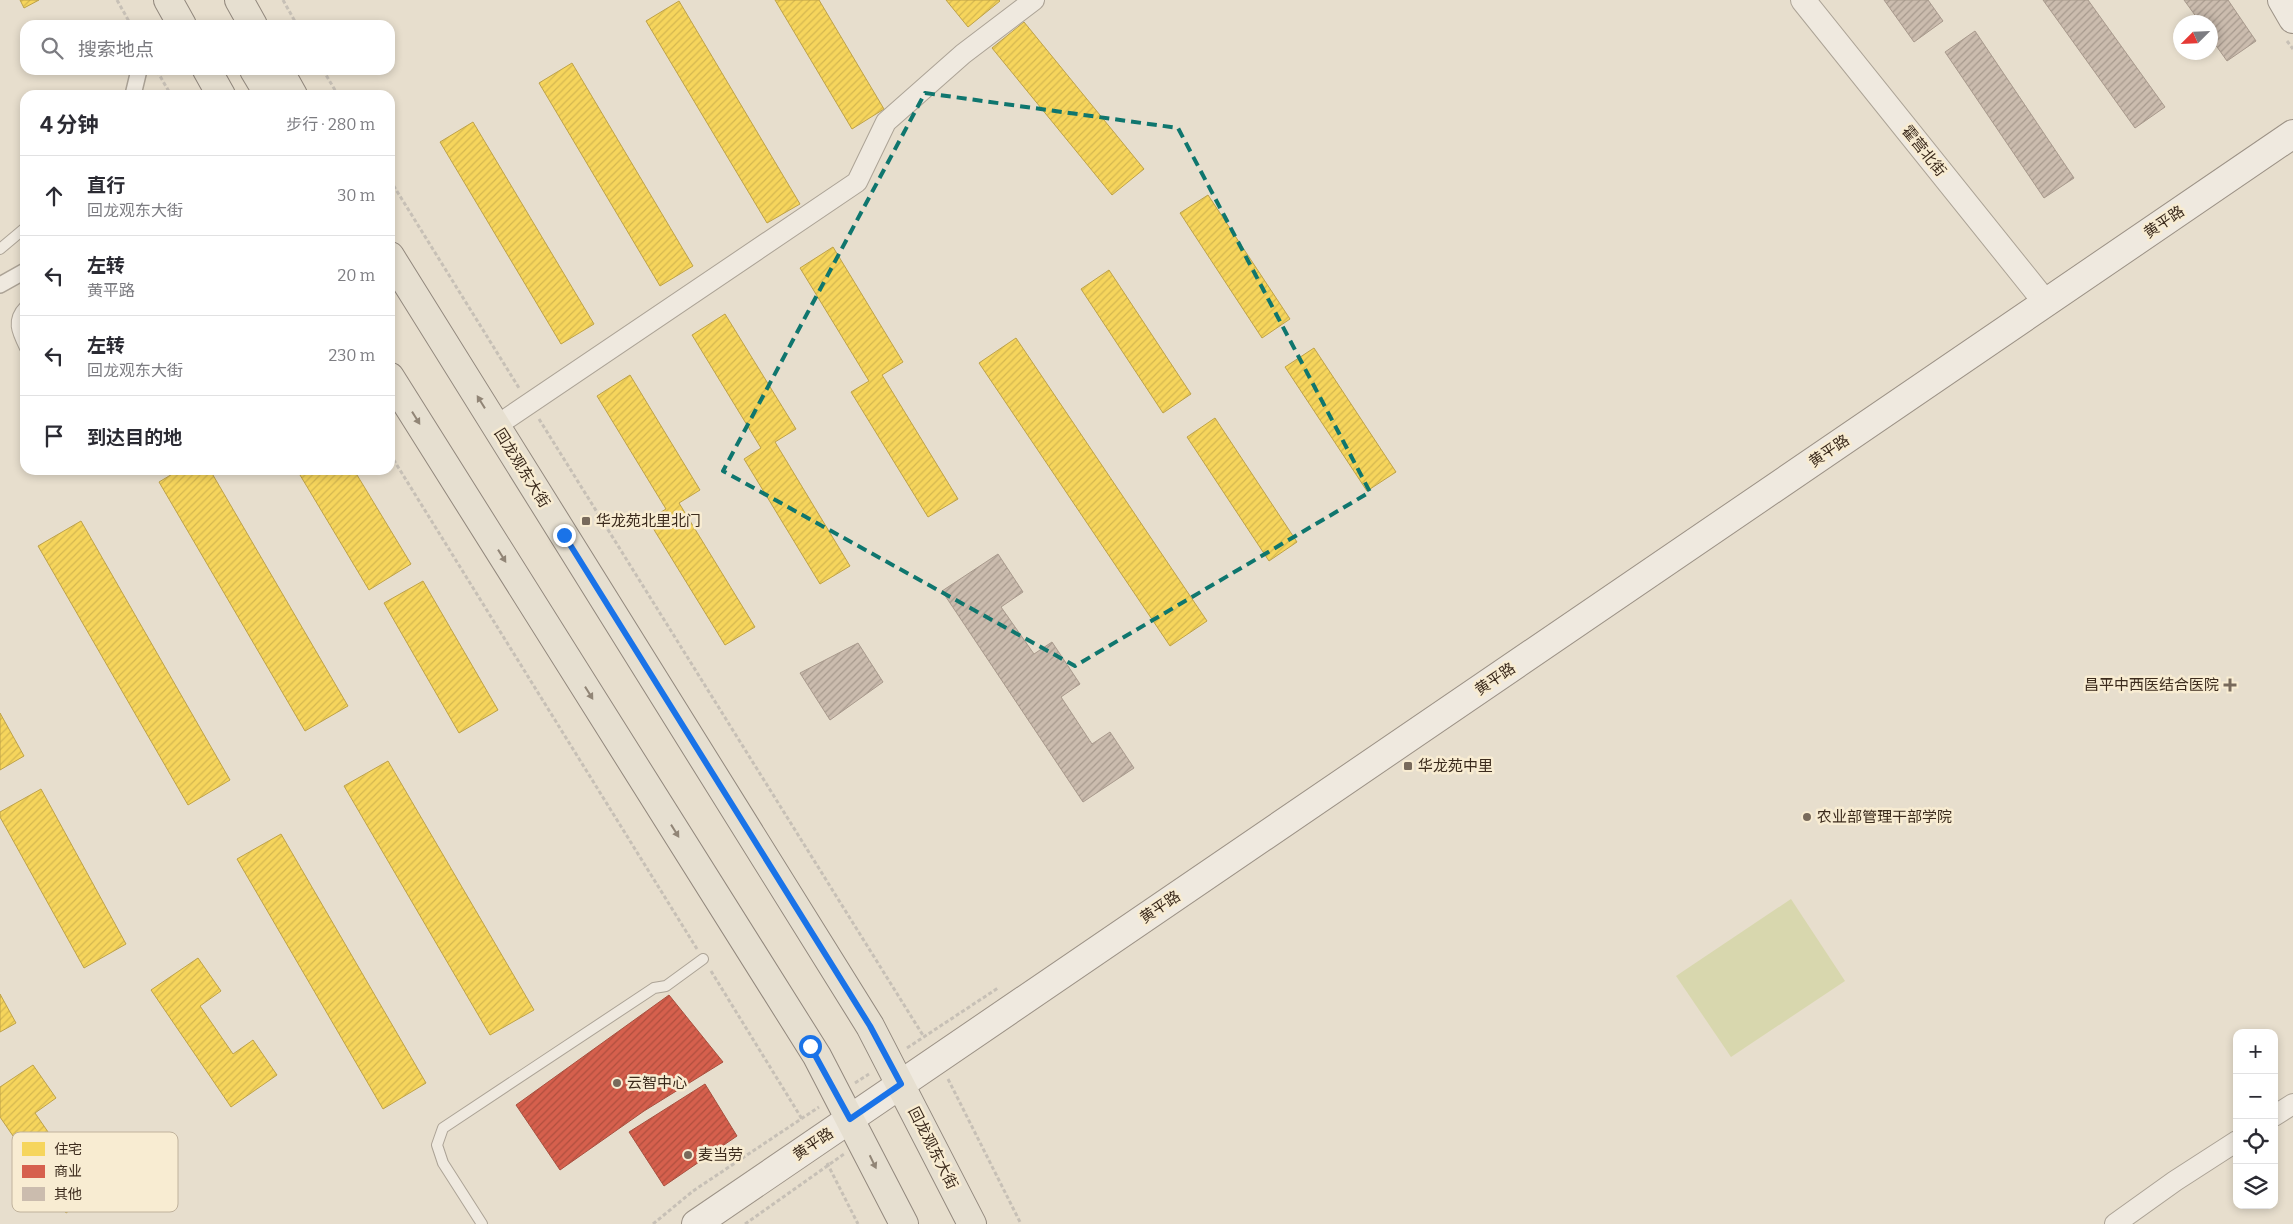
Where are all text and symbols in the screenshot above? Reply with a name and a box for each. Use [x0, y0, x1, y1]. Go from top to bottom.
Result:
north arrow [2173, 15, 2218, 60]
search box [20, 20, 395, 75]
icon: search [38, 34, 66, 62]
text: 搜索地点 [78, 38, 154, 61]
text: 4 分钟 [40, 112, 99, 138]
text: 步行 · 280 m [286, 115, 375, 134]
street label: 霍营北街 [1898, 122, 1950, 180]
text: 直行 [87, 174, 125, 197]
icon: ahead [40, 182, 68, 210]
text: 30 m [337, 186, 375, 205]
text: 回龙观东大街 [87, 201, 183, 220]
street label: 黄平路 [2140, 202, 2188, 242]
text: 左转 [87, 254, 125, 277]
icon: left [40, 262, 68, 290]
text: 20 m [338, 266, 375, 285]
text: 黄平路 [87, 281, 135, 300]
text: 左转 [87, 334, 125, 357]
icon: left [40, 342, 68, 370]
text: 230 m [328, 346, 375, 365]
text: 回龙观东大街 [87, 361, 183, 380]
one-way arrow [476, 395, 486, 409]
one-way arrow [411, 411, 421, 425]
icon: arrive [40, 422, 68, 450]
street label: 回龙观东大街 [491, 425, 553, 511]
text: 到达目的地 [87, 426, 182, 449]
street label: 黄平路 [1805, 431, 1853, 471]
place label: 华龙苑北里北门 [596, 512, 701, 530]
marker: 华龙苑北里北门 [580, 515, 592, 527]
route end [553, 524, 576, 547]
one-way arrow [498, 549, 507, 562]
street label: 黄平路 [1471, 659, 1519, 699]
place label: 昌平中西医结合医院 [2084, 676, 2219, 694]
marker: 昌平中西医结合医院 [2223, 678, 2237, 692]
one-way arrow [584, 687, 593, 700]
place label: 华龙苑中里 [1418, 757, 1493, 775]
marker: 华龙苑中里 [1402, 760, 1414, 772]
place label: 农业部管理干部学院 [1817, 808, 1952, 826]
marker: 农业部管理干部学院 [1801, 811, 1813, 823]
one-way arrow [671, 824, 680, 837]
street label: 黄平路 [1136, 887, 1184, 927]
map controls [2233, 1029, 2278, 1209]
button: + [2233, 1029, 2278, 1074]
route start [799, 1035, 822, 1058]
place label: 云智中心 [627, 1074, 687, 1092]
button: − [2233, 1074, 2278, 1119]
marker: 云智中心 [611, 1077, 623, 1089]
street label: 回龙观东大街 [905, 1104, 961, 1192]
button: locate [2233, 1119, 2278, 1164]
street label: 黄平路 [789, 1124, 837, 1164]
legend [12, 1132, 178, 1212]
text: 住宅 [54, 1141, 82, 1158]
place label: 麦当劳 [698, 1146, 743, 1164]
marker: 麦当劳 [682, 1149, 694, 1161]
one-way arrow [869, 1155, 877, 1169]
text: 商业 [54, 1163, 82, 1180]
button: layers [2233, 1164, 2278, 1209]
text: 其他 [54, 1186, 82, 1203]

